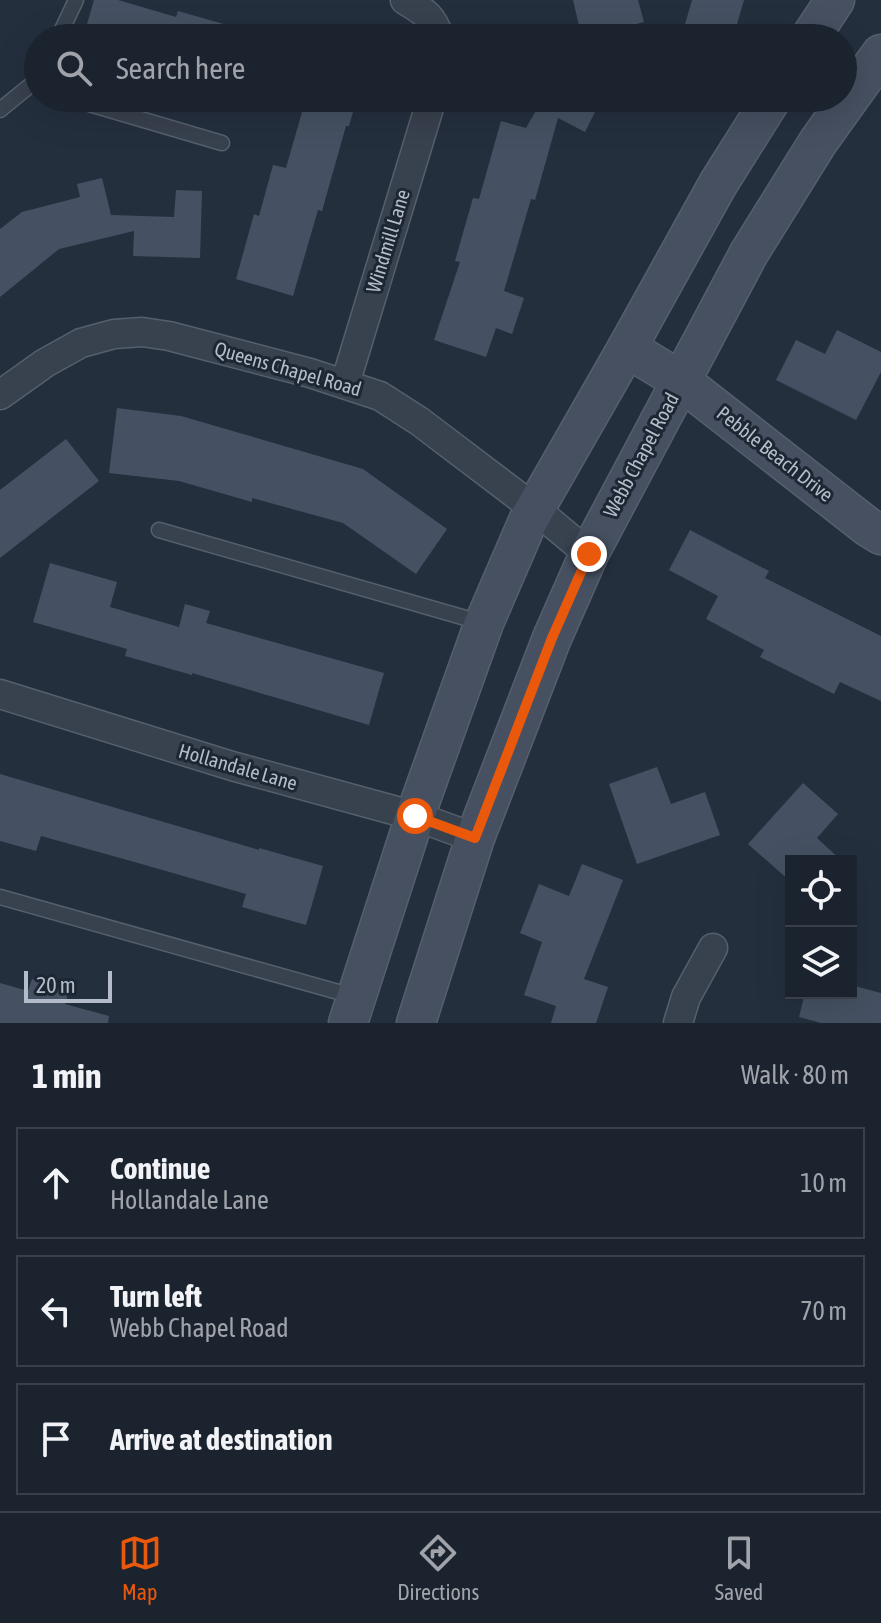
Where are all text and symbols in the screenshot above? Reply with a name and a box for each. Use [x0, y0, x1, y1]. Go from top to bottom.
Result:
search box [24, 24, 857, 112]
icon: search [52, 46, 96, 90]
text: Search here [116, 51, 245, 85]
street label: Windmill Lane [361, 187, 414, 295]
street label: Queens Chapel Road [212, 337, 364, 400]
street label: Webb Chapel Road [598, 389, 683, 521]
street label: Pebble Beach Drive [713, 401, 838, 506]
route end [571, 536, 607, 572]
street label: Hollandale Lane [176, 739, 300, 794]
route start [397, 798, 433, 834]
map controls [785, 855, 857, 999]
button: locate [785, 855, 857, 927]
button: layers [785, 927, 857, 999]
scale bar [24, 967, 112, 1003]
text: 20 m [36, 972, 76, 998]
text: 1 min [32, 1056, 101, 1095]
text: Walk · 80 m [741, 1060, 849, 1090]
text: Continue [110, 1151, 210, 1185]
icon: ahead [34, 1161, 78, 1205]
text: 10 m [800, 1168, 847, 1198]
text: Hollandale Lane [110, 1185, 269, 1215]
text: Turn left [110, 1279, 202, 1313]
icon: left [34, 1289, 78, 1333]
text: 70 m [800, 1296, 847, 1326]
text: Webb Chapel Road [110, 1313, 289, 1343]
icon: arrive [34, 1417, 78, 1461]
text: Arrive at destination [110, 1422, 332, 1456]
tab: Map [118, 1531, 162, 1605]
tab: Directions [397, 1531, 479, 1605]
tab: Saved [715, 1531, 763, 1605]

